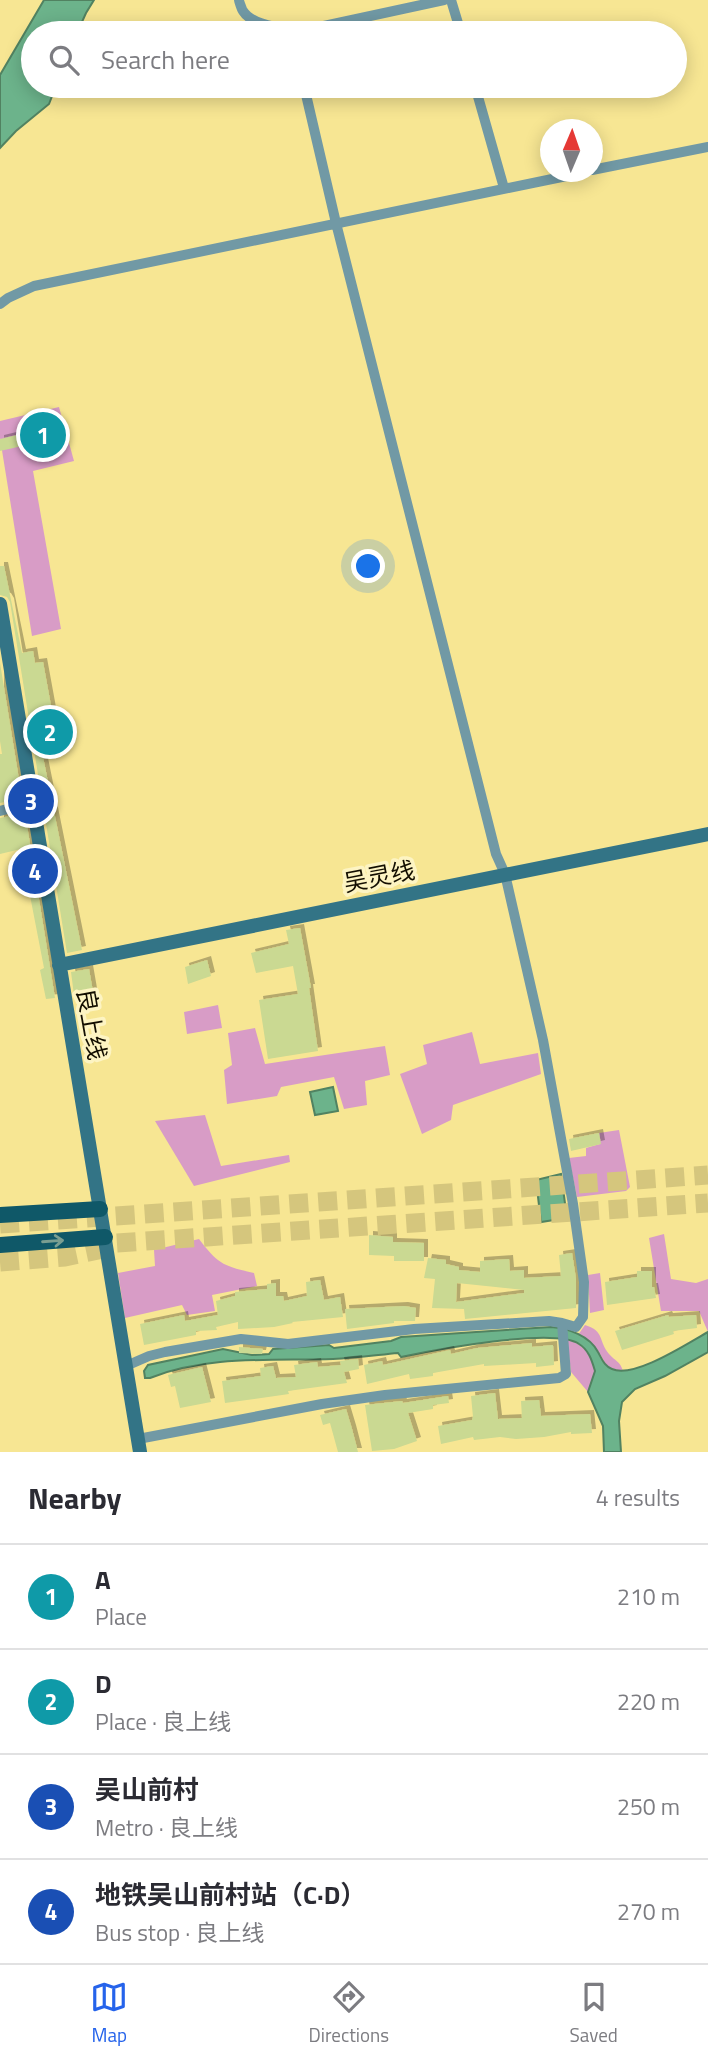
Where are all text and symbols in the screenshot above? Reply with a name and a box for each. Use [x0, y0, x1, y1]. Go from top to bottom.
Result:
search box [21, 21, 687, 98]
text: Search here [101, 40, 230, 79]
icon: search [45, 41, 83, 79]
north arrow [540, 119, 603, 182]
pin: 1 [20, 409, 66, 461]
your location [351, 549, 385, 583]
pin: 2 [27, 706, 73, 758]
pin: 3 [8, 775, 54, 827]
pin: 4 [12, 845, 58, 897]
street label: 吴灵线 [340, 851, 418, 901]
street label: 良上线 [68, 985, 116, 1063]
one-way arrow [41, 1234, 63, 1247]
text: Nearby [28, 1475, 121, 1521]
text: 4 results [596, 1480, 680, 1515]
text: A [95, 1560, 111, 1599]
text: 1 [45, 1579, 57, 1614]
text: 210 m [617, 1579, 680, 1614]
text: Place [95, 1599, 147, 1634]
text: D [95, 1664, 112, 1703]
text: 2 [45, 1684, 57, 1719]
text: 220 m [617, 1684, 680, 1719]
text: Place · 良上线 [95, 1704, 231, 1739]
text: 吴山前村 [95, 1770, 199, 1809]
text: 3 [45, 1789, 57, 1824]
text: 250 m [617, 1789, 680, 1824]
text: Metro · 良上线 [95, 1810, 238, 1845]
text: 地铁吴山前村站（C·D） [95, 1875, 366, 1914]
text: 4 [45, 1894, 57, 1929]
text: 270 m [617, 1894, 680, 1929]
text: Bus stop · 良上线 [95, 1915, 264, 1950]
tab: Map [90, 1978, 128, 2049]
tab: Directions [309, 1978, 389, 2049]
tab: Saved [569, 1978, 618, 2049]

